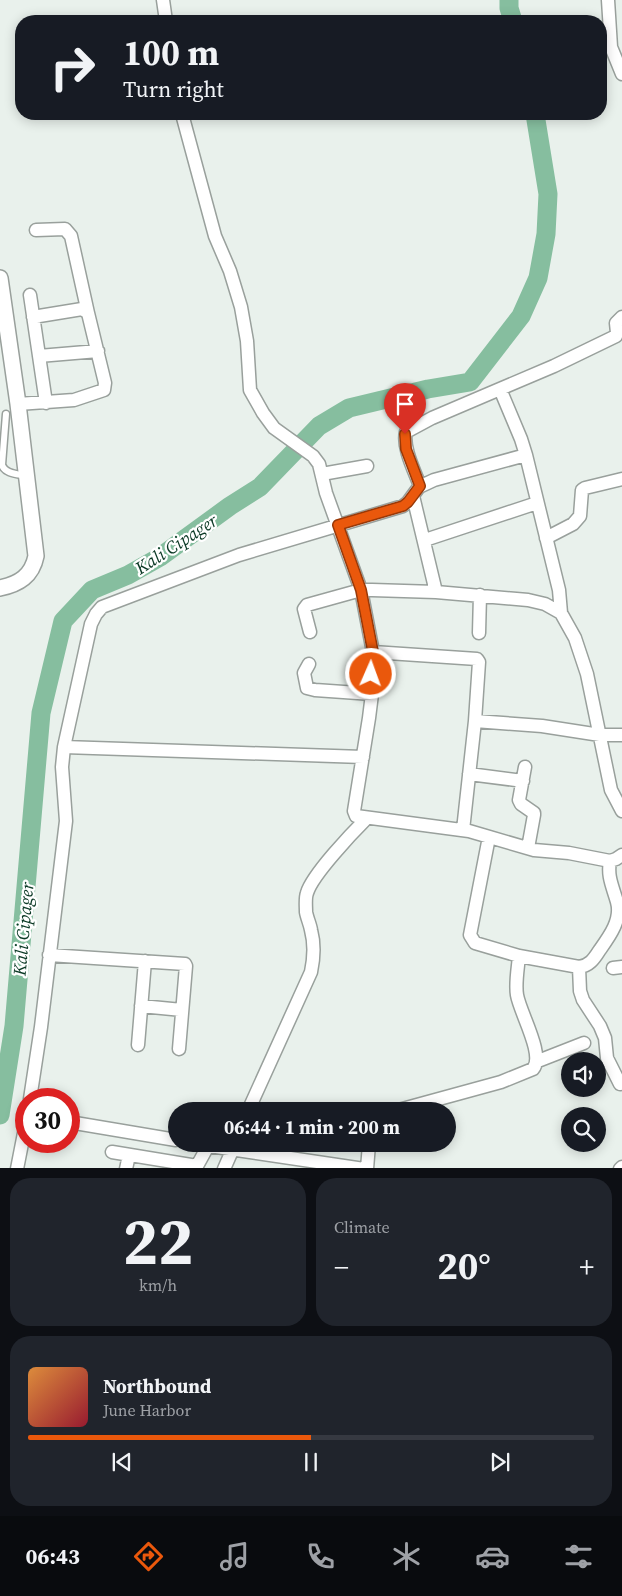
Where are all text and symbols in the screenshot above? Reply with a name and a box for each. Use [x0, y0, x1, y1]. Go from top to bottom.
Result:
text: 100 m [123, 29, 219, 77]
icon: right [40, 35, 105, 100]
text: Turn right [123, 74, 224, 104]
pin [384, 383, 426, 434]
icon: arrive [391, 390, 419, 418]
water label: Kali Cipager [129, 508, 223, 581]
position arrow [344, 647, 396, 699]
water label: Kali Cipager [6, 880, 40, 978]
map controls [561, 1052, 606, 1152]
button: sound [561, 1052, 606, 1097]
speed limit sign: 30 [15, 1088, 80, 1153]
button: search [561, 1107, 606, 1152]
text: 06:44 · 1 min · 200 m [224, 1114, 400, 1140]
text: 22 [123, 1197, 193, 1286]
text: Climate [334, 1216, 390, 1238]
text: 20° [437, 1240, 491, 1292]
text: − [334, 1248, 349, 1286]
text: + [579, 1248, 594, 1286]
text: km/h [139, 1274, 177, 1296]
text: Northbound [103, 1373, 211, 1399]
text: June Harbor [103, 1399, 191, 1421]
icon: previous [108, 1448, 136, 1476]
icon: pause [297, 1448, 325, 1476]
icon: next [486, 1448, 514, 1476]
icon: directions [131, 1539, 166, 1574]
icon: music [217, 1539, 252, 1574]
icon: phone [303, 1539, 338, 1574]
icon: climate [389, 1539, 424, 1574]
icon: car [475, 1539, 510, 1574]
icon: filters [561, 1539, 596, 1574]
text: 06:43 [26, 1541, 80, 1571]

